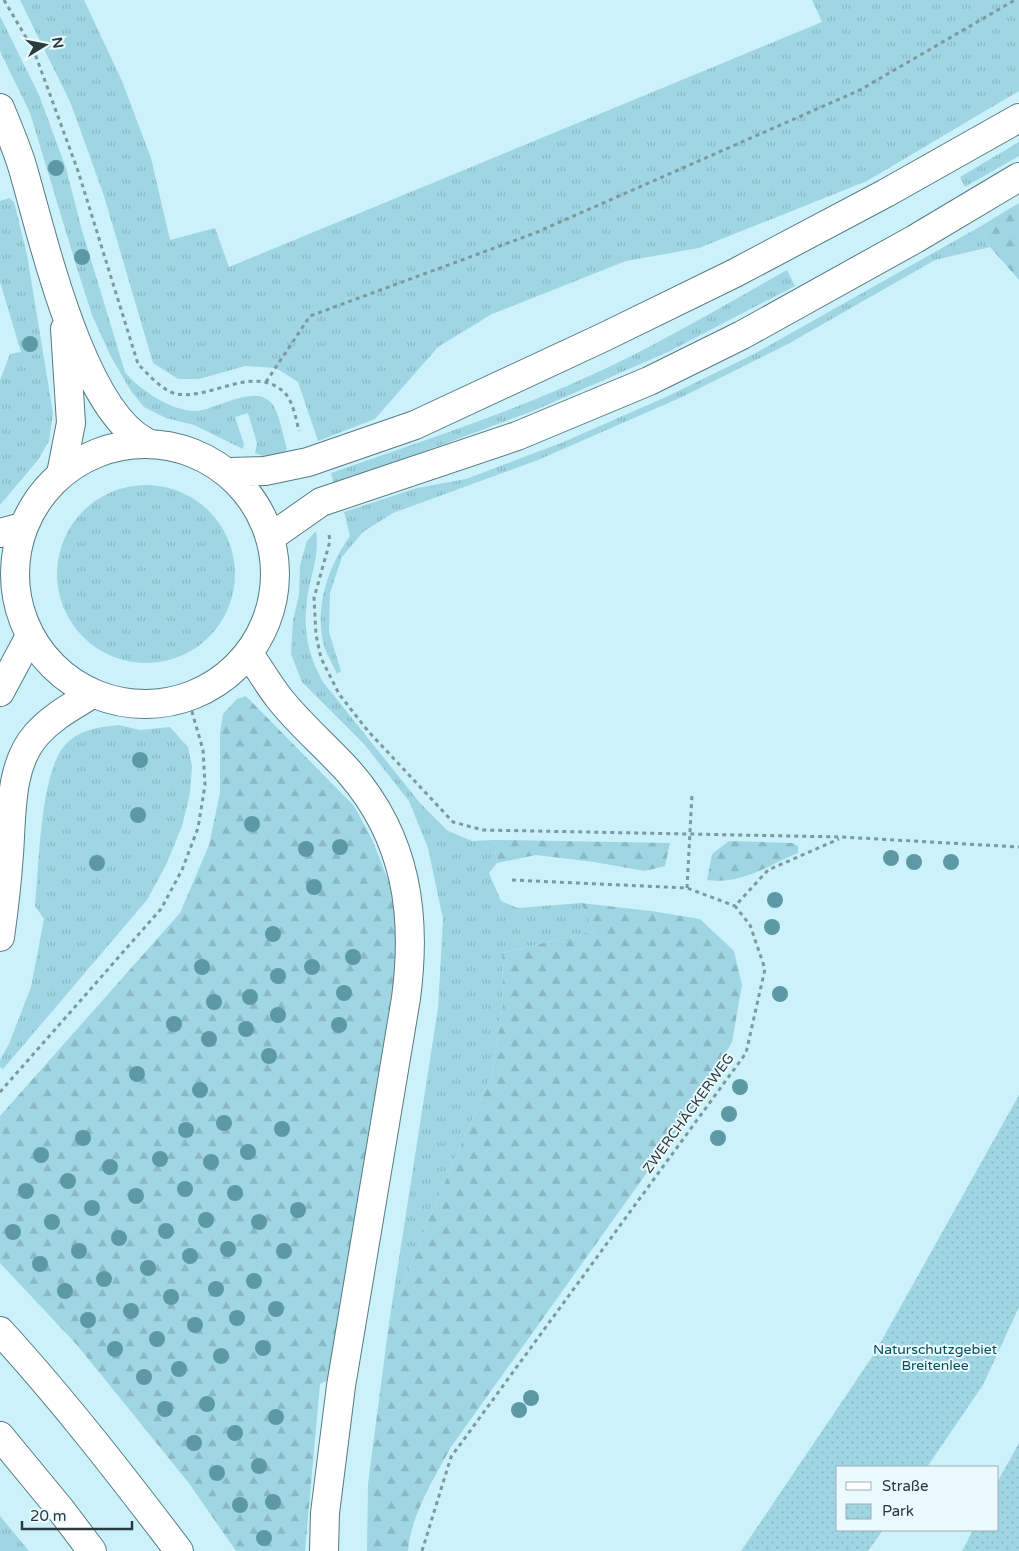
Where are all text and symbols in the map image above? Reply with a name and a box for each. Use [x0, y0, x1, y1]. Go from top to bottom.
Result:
north arrow [20, 20, 70, 70]
text: N [48, 36, 67, 50]
street label: ZWERCHÄCKERWEG [639, 1050, 738, 1177]
park label: Naturschutzgebiet Breitenlee [873, 1341, 998, 1374]
legend [836, 1466, 999, 1531]
text: Straße [882, 1477, 928, 1495]
scale bar [22, 1498, 132, 1530]
text: Park [882, 1502, 914, 1520]
text: 20 m [30, 1507, 67, 1525]

